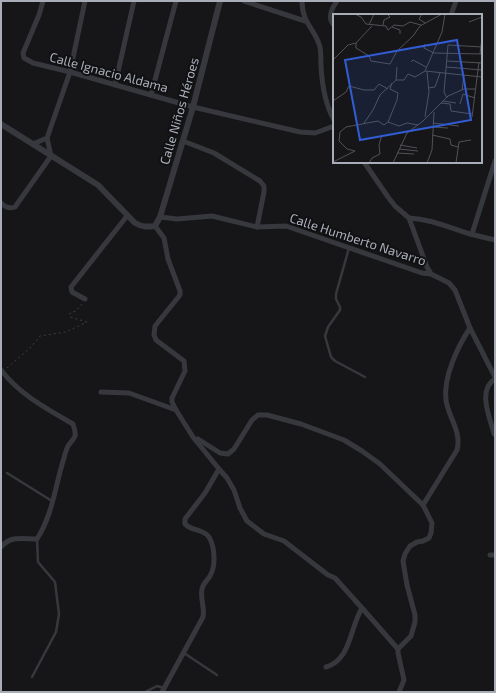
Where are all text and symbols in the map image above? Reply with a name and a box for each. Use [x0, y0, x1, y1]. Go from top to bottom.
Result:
inset map [333, 14, 482, 163]
street label: Calle Ignacio Aldama [48, 48, 170, 96]
street label: Calle Niños Héroes [156, 56, 202, 166]
street label: Calle Humberto Navarro [288, 209, 428, 269]

